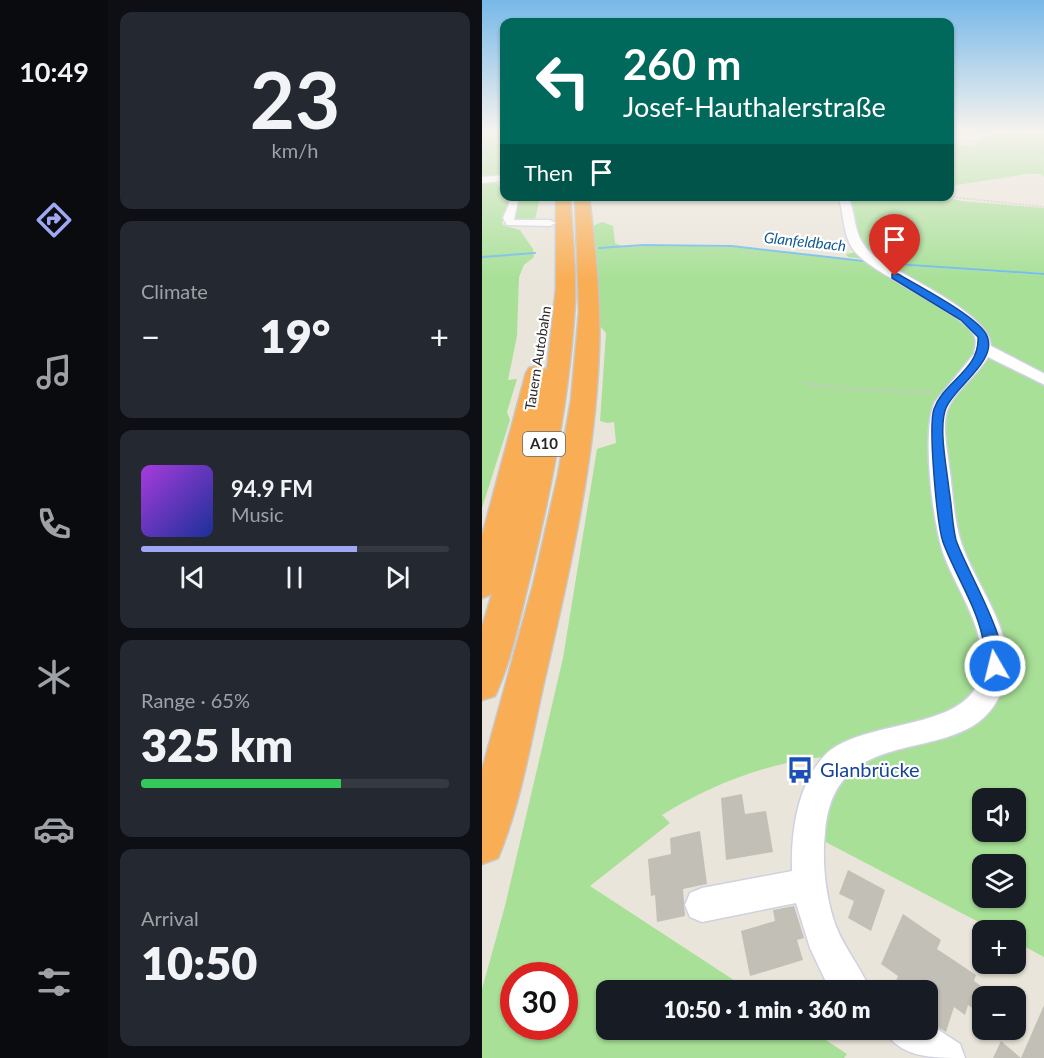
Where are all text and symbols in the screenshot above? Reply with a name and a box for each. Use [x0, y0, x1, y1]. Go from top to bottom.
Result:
text: 260 m [623, 39, 741, 89]
icon: left [524, 42, 602, 120]
text: 23 [250, 52, 340, 146]
text: 10:49 [19, 55, 89, 88]
text: Josef-Hauthalerstraße [623, 90, 886, 123]
text: km/h [272, 138, 318, 162]
icon: arrive [585, 156, 618, 189]
text: Then [524, 159, 573, 186]
icon: directions [33, 199, 75, 241]
pin [869, 214, 920, 276]
icon: arrive [878, 223, 911, 256]
water label: Glanfeldbach [763, 228, 847, 254]
text: Climate [141, 279, 208, 303]
street label: Tauern Autobahn [521, 305, 554, 411]
text: 19° [260, 309, 330, 363]
text: − [141, 316, 160, 356]
text: + [430, 316, 449, 356]
icon: music [33, 351, 75, 393]
road number: A10 [523, 432, 565, 456]
text: 94.9 FM [231, 475, 313, 502]
text: Music [231, 502, 284, 526]
icon: phone [33, 503, 75, 545]
icon: previous [176, 561, 209, 594]
icon: pause [278, 561, 311, 594]
icon: next [381, 561, 414, 594]
position arrow [963, 634, 1027, 698]
icon: climate [33, 656, 75, 698]
text: Range · 65% [141, 688, 250, 712]
text: 325 km [141, 718, 293, 772]
bus stop icon: Glanbrücke [785, 755, 815, 785]
place label: Glanbrücke [820, 757, 920, 781]
map controls [972, 788, 1026, 1040]
button: sound [972, 788, 1026, 842]
icon: car [33, 808, 75, 850]
button: layers [972, 854, 1026, 908]
text: Arrival [141, 906, 199, 930]
button: + [972, 920, 1026, 974]
text: 10:50 [141, 936, 257, 990]
icon: filters [33, 961, 75, 1003]
speed limit sign: 30 [500, 962, 578, 1040]
button: − [972, 986, 1026, 1040]
text: 10:50 · 1 min · 360 m [664, 996, 870, 1023]

